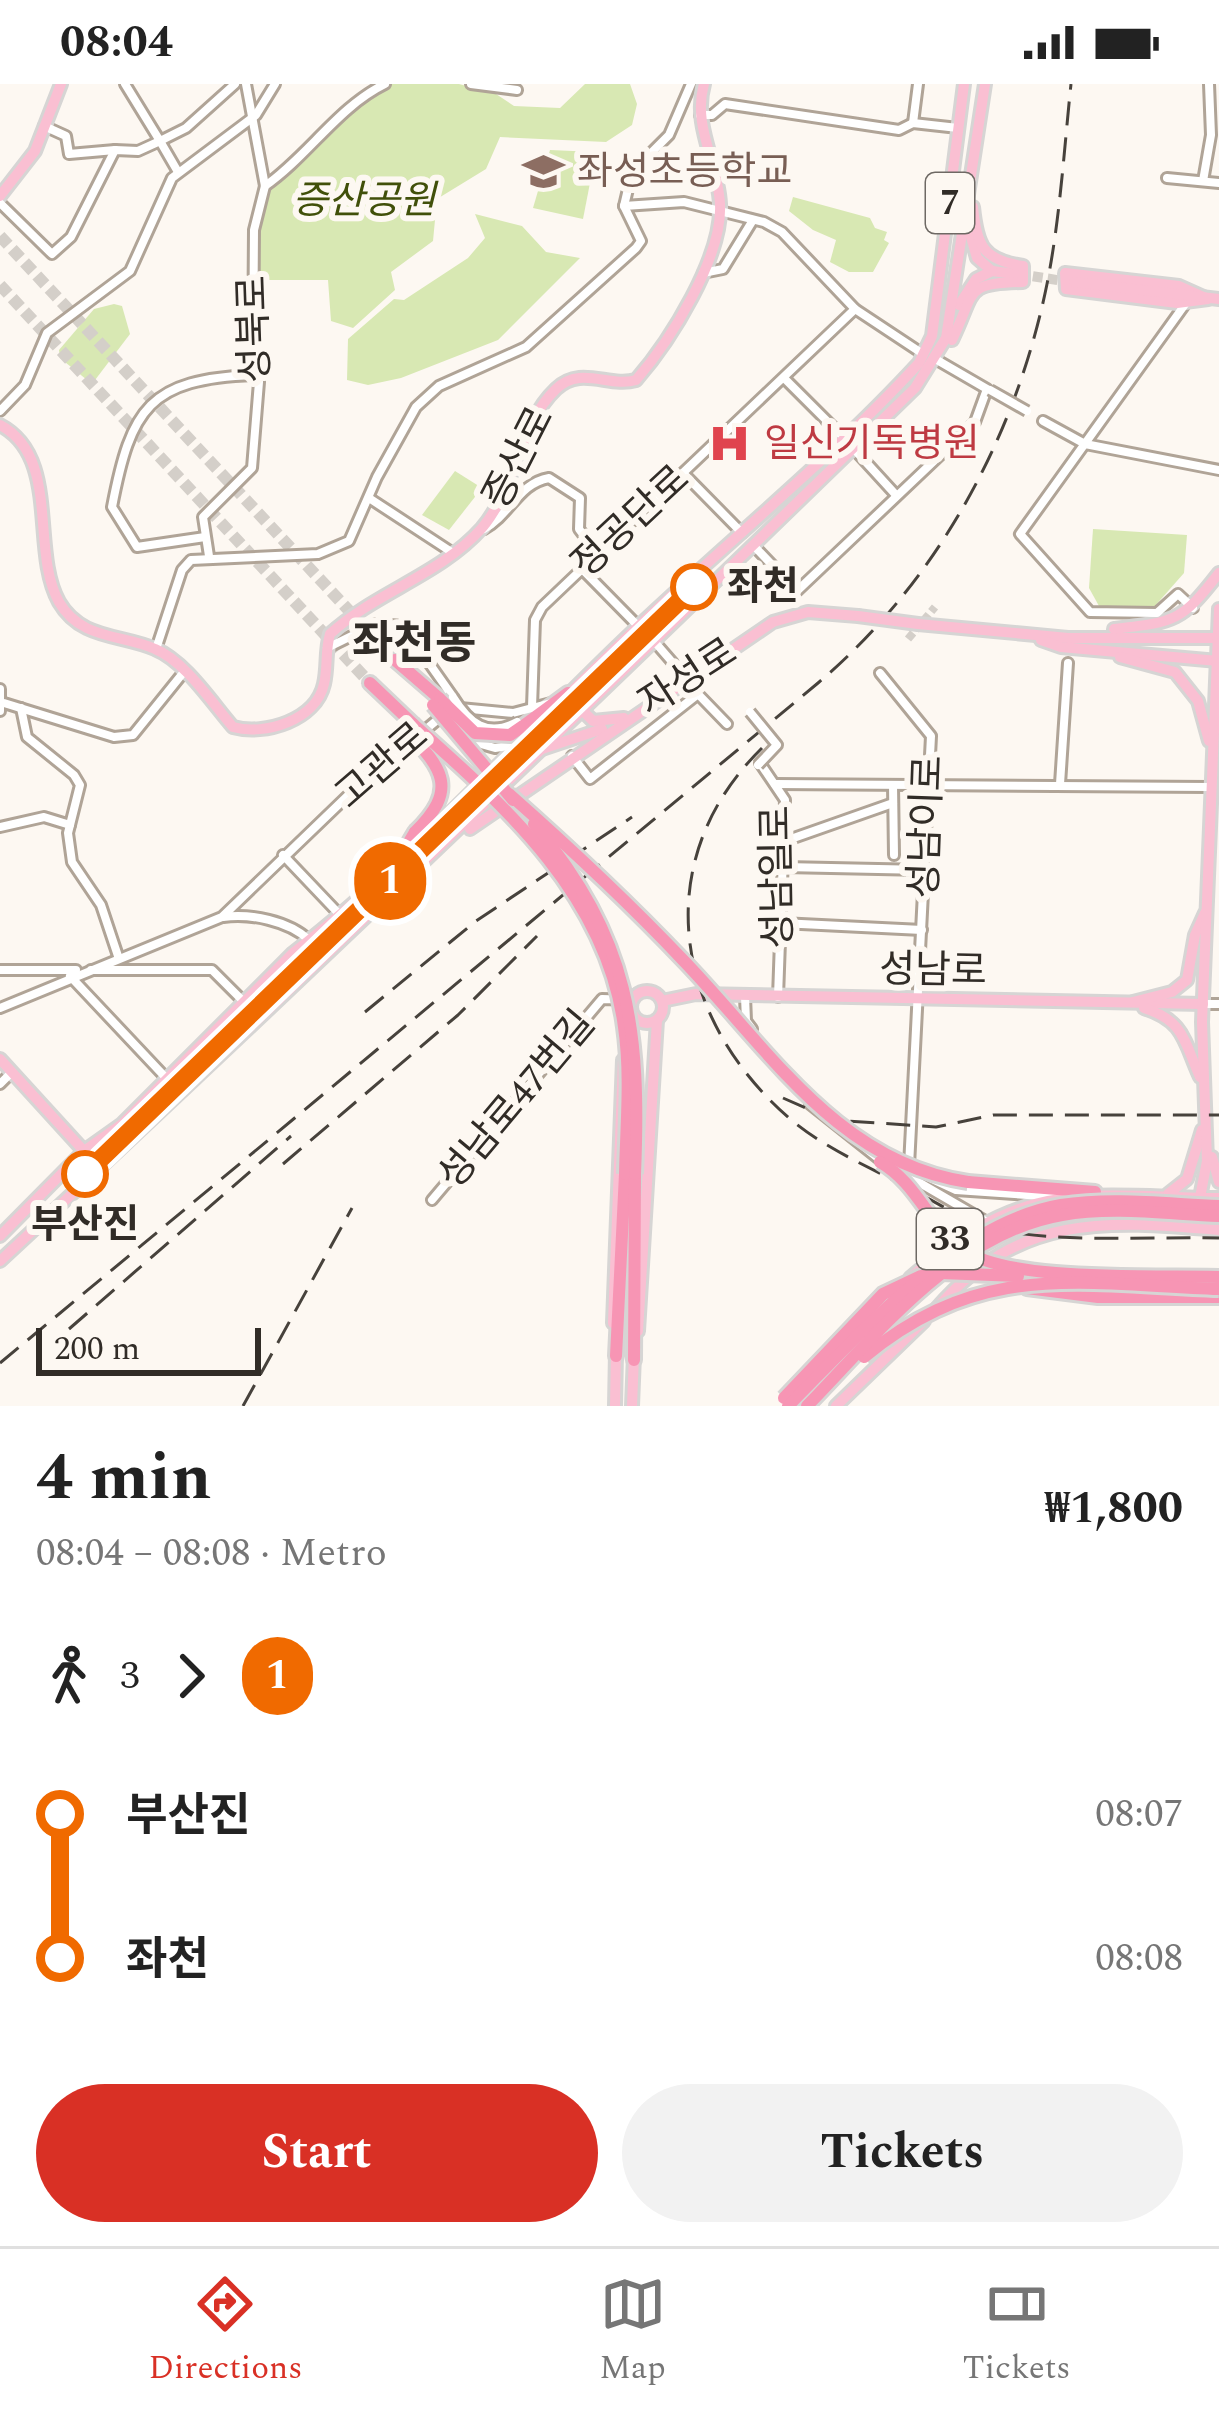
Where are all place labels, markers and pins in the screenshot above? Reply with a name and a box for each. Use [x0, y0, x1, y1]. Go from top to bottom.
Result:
place label: 좌성초등학교 [577, 143, 792, 202]
school or university icon: 좌성초등학교 [520, 149, 566, 195]
place label: 일신기독병원 [764, 415, 979, 474]
hospital icon: 일신기독병원 [707, 421, 753, 467]
place label: 좌천 [727, 558, 799, 617]
marker: 좌천 [672, 565, 716, 609]
marker: 부산진 [63, 1152, 107, 1196]
place label: 부산진 [31, 1196, 139, 1255]

